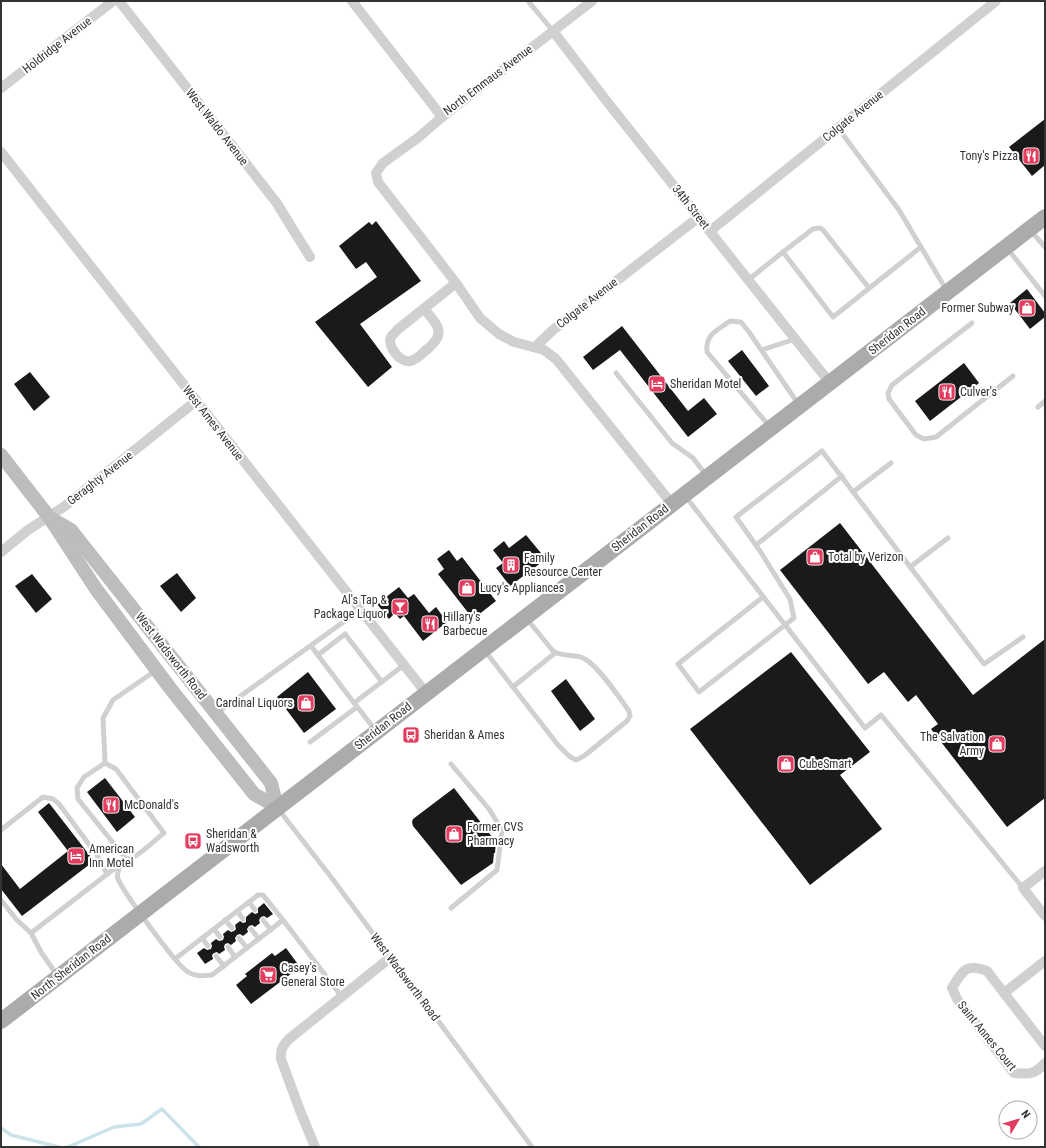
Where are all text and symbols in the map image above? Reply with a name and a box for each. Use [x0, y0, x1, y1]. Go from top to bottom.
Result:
street label: Holdridge Avenue [20, 14, 94, 76]
street label: North Emmaus Avenue [441, 42, 536, 118]
street label: West Waldo Avenue [183, 86, 251, 168]
street label: Colgate Avenue [820, 87, 886, 145]
restaurant icon: Tony's Pizza [1021, 146, 1041, 166]
place label: Tony's Pizza [960, 149, 1018, 163]
street label: 34th Street [669, 182, 713, 232]
street label: Colgate Avenue [554, 275, 621, 331]
shop icon: Former Subway [1017, 298, 1037, 318]
place label: Former Subway [941, 301, 1014, 315]
street label: Sheridan Road [866, 304, 928, 358]
hotel icon: Sheridan Motel [647, 374, 667, 394]
place label: Sheridan Motel [670, 377, 741, 391]
restaurant icon: Culver's [937, 382, 957, 402]
street label: West Ames Avenue [180, 383, 247, 463]
place label: Culver's [960, 385, 997, 399]
street label: Geraghty Avenue [64, 448, 136, 508]
street label: Sheridan Road [609, 501, 671, 555]
shop icon: Total by Verizon [805, 547, 825, 567]
place label: Total by Verizon [828, 550, 904, 564]
place label: Family Resource Center [524, 551, 602, 579]
building icon: Family Resource Center [501, 555, 521, 575]
shop icon: Lucy's Appliances [457, 578, 477, 598]
place label: Lucy's Appliances [480, 581, 564, 595]
place label: Al's Tap & Package Liquor [314, 593, 387, 621]
bar icon: Al's Tap & Package Liquor [390, 597, 410, 617]
street label: West Wadsworth Road [133, 610, 209, 702]
place label: Hillary's Barbecue [443, 610, 488, 638]
restaurant icon: Hillary's Barbecue [420, 614, 440, 634]
shop icon: Cardinal Liquors [296, 693, 316, 713]
place label: Cardinal Liquors [216, 696, 293, 710]
street label: Sheridan Road [352, 699, 414, 753]
bus stop icon: Sheridan & Ames [401, 725, 421, 745]
place label: Sheridan & Ames [424, 728, 505, 742]
place label: The Salvation Army [920, 730, 984, 758]
shop icon: The Salvation Army [987, 734, 1007, 754]
shop icon: CubeSmart [776, 754, 796, 774]
place label: CubeSmart [799, 757, 852, 771]
restaurant icon: McDonald's [101, 795, 121, 815]
place label: McDonald's [124, 798, 179, 812]
place label: Former CVS Pharmacy [467, 820, 523, 848]
shop icon: Former CVS Pharmacy [444, 824, 464, 844]
place label: Sheridan & Wadsworth [206, 827, 259, 855]
bus stop icon: Sheridan & Wadsworth [183, 831, 203, 851]
place label: American Inn Motel [89, 842, 134, 870]
hotel icon: American Inn Motel [66, 846, 86, 866]
street label: West Wadsworth Road [367, 930, 443, 1024]
street label: North Sheridan Road [28, 931, 114, 1003]
place label: Casey's General Store [281, 961, 345, 989]
supermarket icon: Casey's General Store [258, 965, 278, 985]
street label: Saint Annes Court [955, 998, 1020, 1074]
north arrow [998, 1100, 1038, 1140]
text: N [1018, 1107, 1033, 1121]

